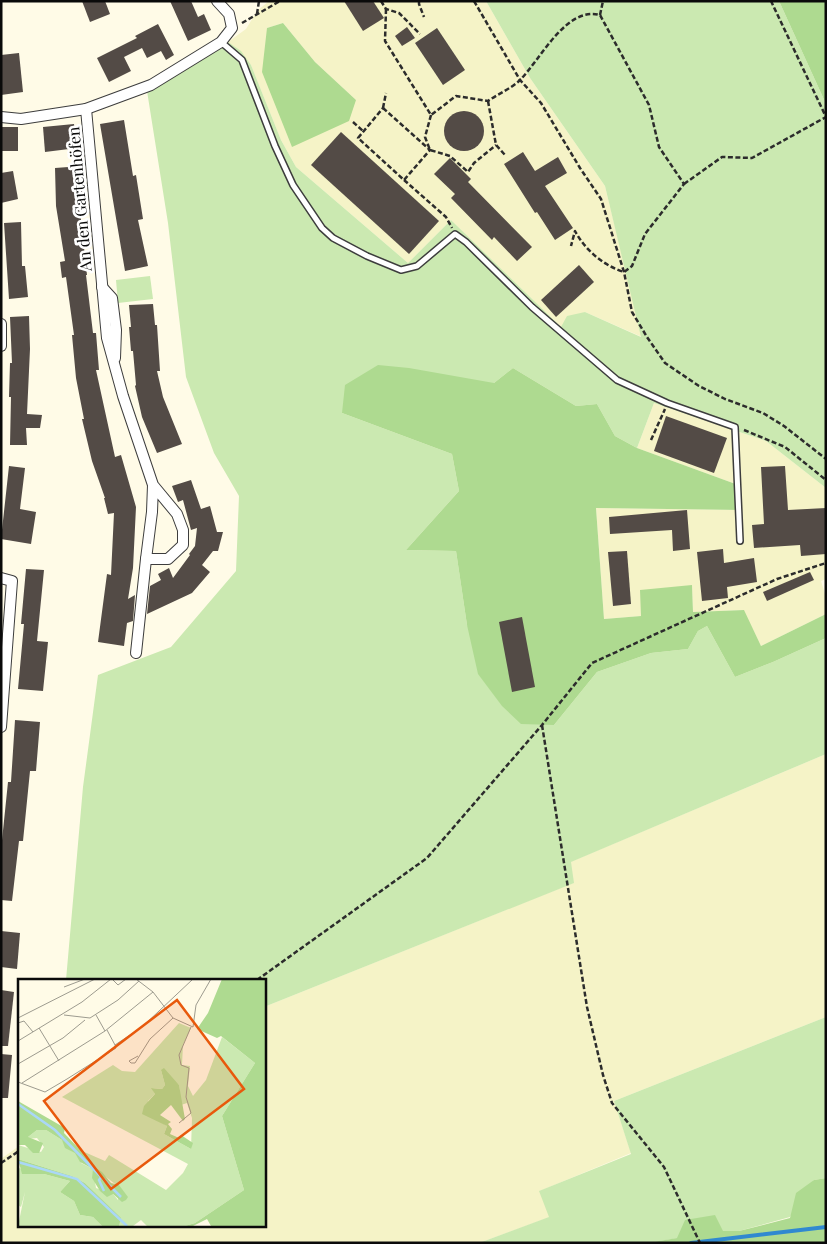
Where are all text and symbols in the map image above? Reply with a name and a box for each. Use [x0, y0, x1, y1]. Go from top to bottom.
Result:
street label: An den Gartenhöfen [62, 125, 96, 273]
inset map [18, 979, 265, 1226]

